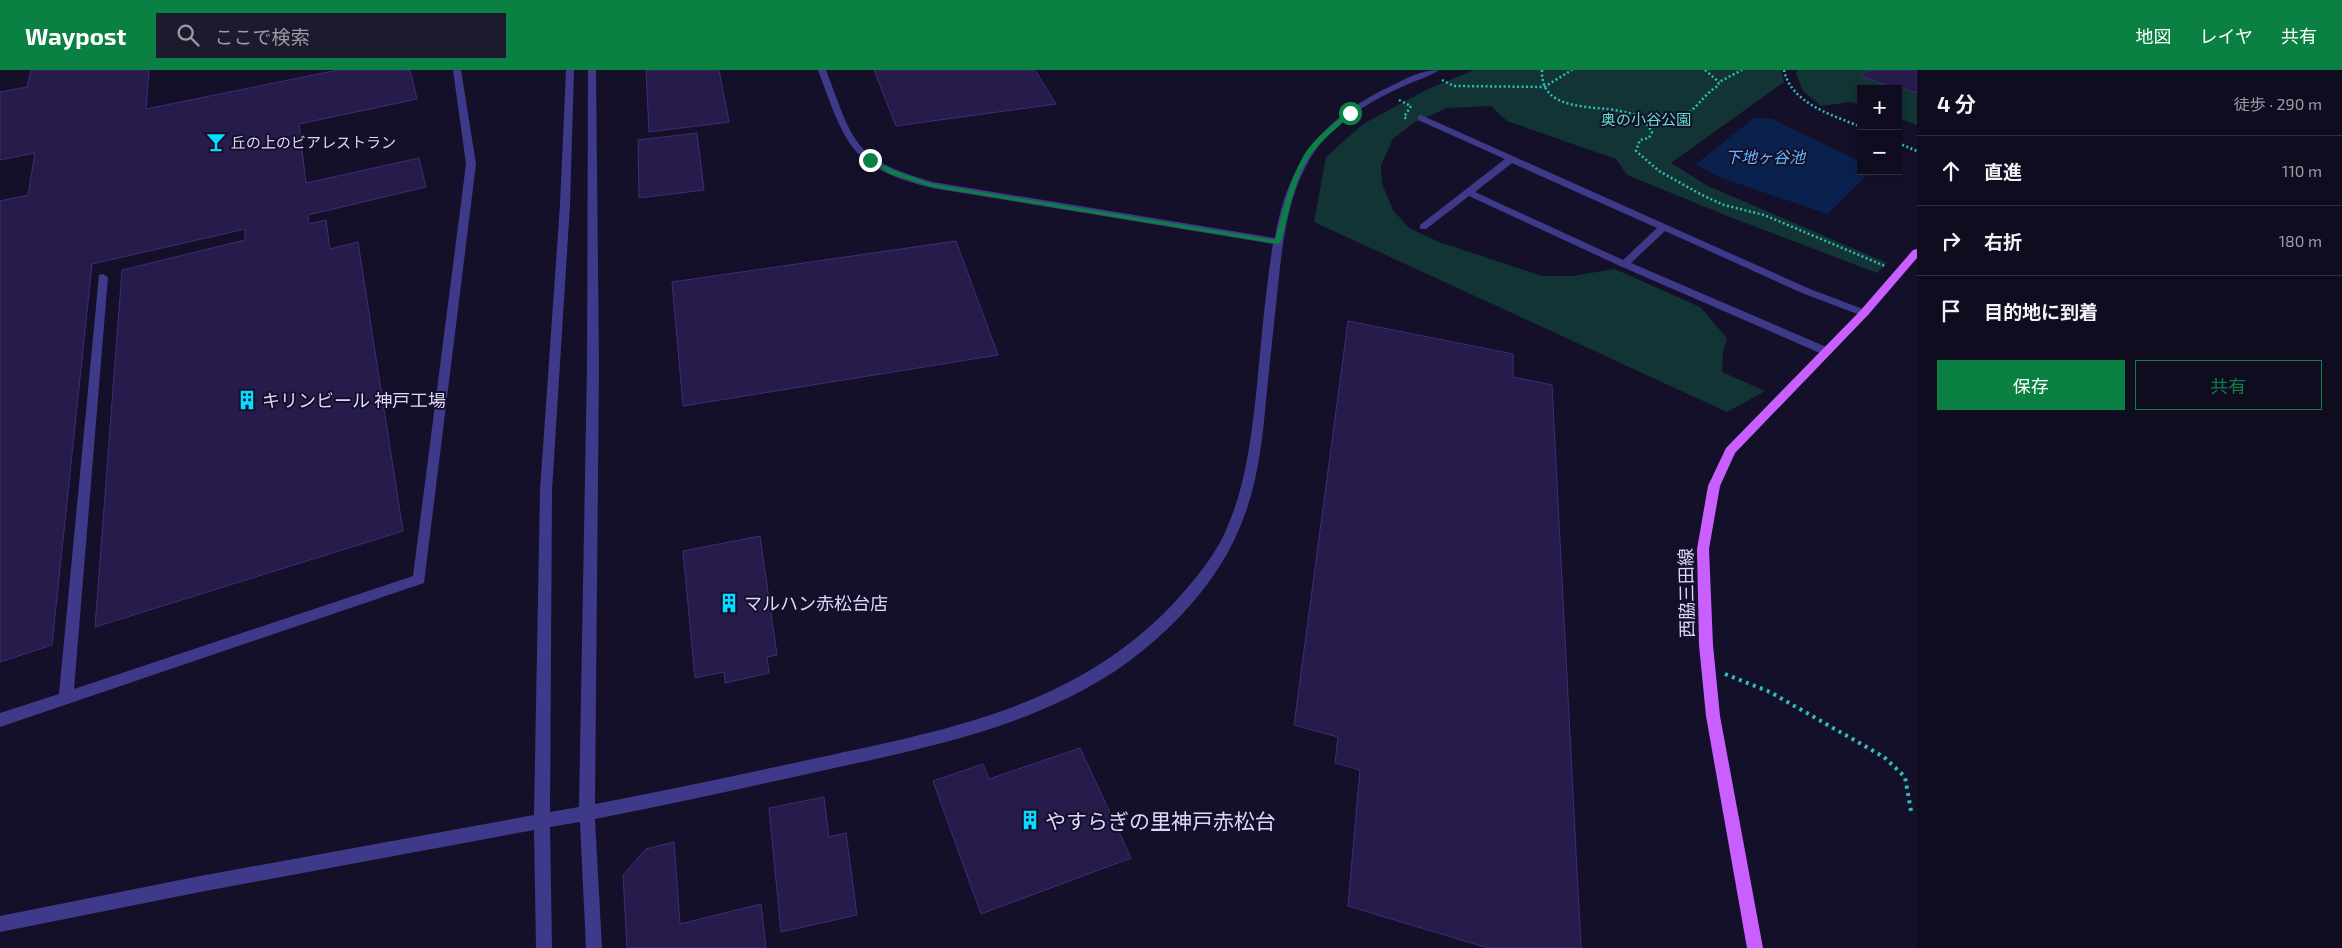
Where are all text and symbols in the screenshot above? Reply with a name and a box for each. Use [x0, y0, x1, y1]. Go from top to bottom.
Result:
search box [156, 13, 506, 58]
text: Waypost [25, 21, 126, 50]
icon: search [174, 21, 202, 49]
text: ここで検索 [214, 25, 309, 48]
text: 地図 [2136, 25, 2172, 47]
text: レイヤ [2200, 25, 2253, 47]
text: 共有 [2281, 25, 2317, 47]
map controls [1857, 85, 1902, 175]
button: + [1857, 85, 1902, 130]
text: 4 分 [1937, 91, 1976, 116]
text: 徒歩 · 290 m [2234, 94, 2322, 113]
route start [1339, 102, 1362, 125]
park label: 奥の小谷公園 [1601, 110, 1691, 128]
button: − [1857, 130, 1902, 175]
bar icon: 丘の上のビアレストラン [205, 131, 227, 153]
place label: 丘の上のビアレストラン [231, 133, 396, 151]
water label: 下地ヶ谷池 [1725, 147, 1807, 166]
route end [859, 149, 882, 172]
icon: ahead [1937, 157, 1965, 185]
text: 直進 [1984, 160, 2022, 183]
text: 110 m [2282, 161, 2322, 180]
icon: right [1937, 227, 1965, 255]
text: 右折 [1984, 230, 2022, 253]
text: 180 m [2279, 231, 2322, 250]
icon: arrive [1937, 297, 1965, 325]
text: 目的地に到着 [1984, 300, 2098, 323]
button: 保存 [1937, 360, 2125, 410]
button: 共有 [2135, 360, 2322, 410]
building icon: キリンビール 神戸工場 [236, 389, 258, 411]
place label: キリンビール 神戸工場 [262, 389, 446, 411]
street label: 西脇三田線 [1674, 548, 1698, 638]
building icon: マルハン赤松台店 [718, 592, 740, 614]
place label: マルハン赤松台店 [744, 592, 888, 614]
place label: やすらぎの里神戸赤松台 [1045, 808, 1276, 833]
building icon: やすらぎの里神戸赤松台 [1019, 809, 1041, 831]

